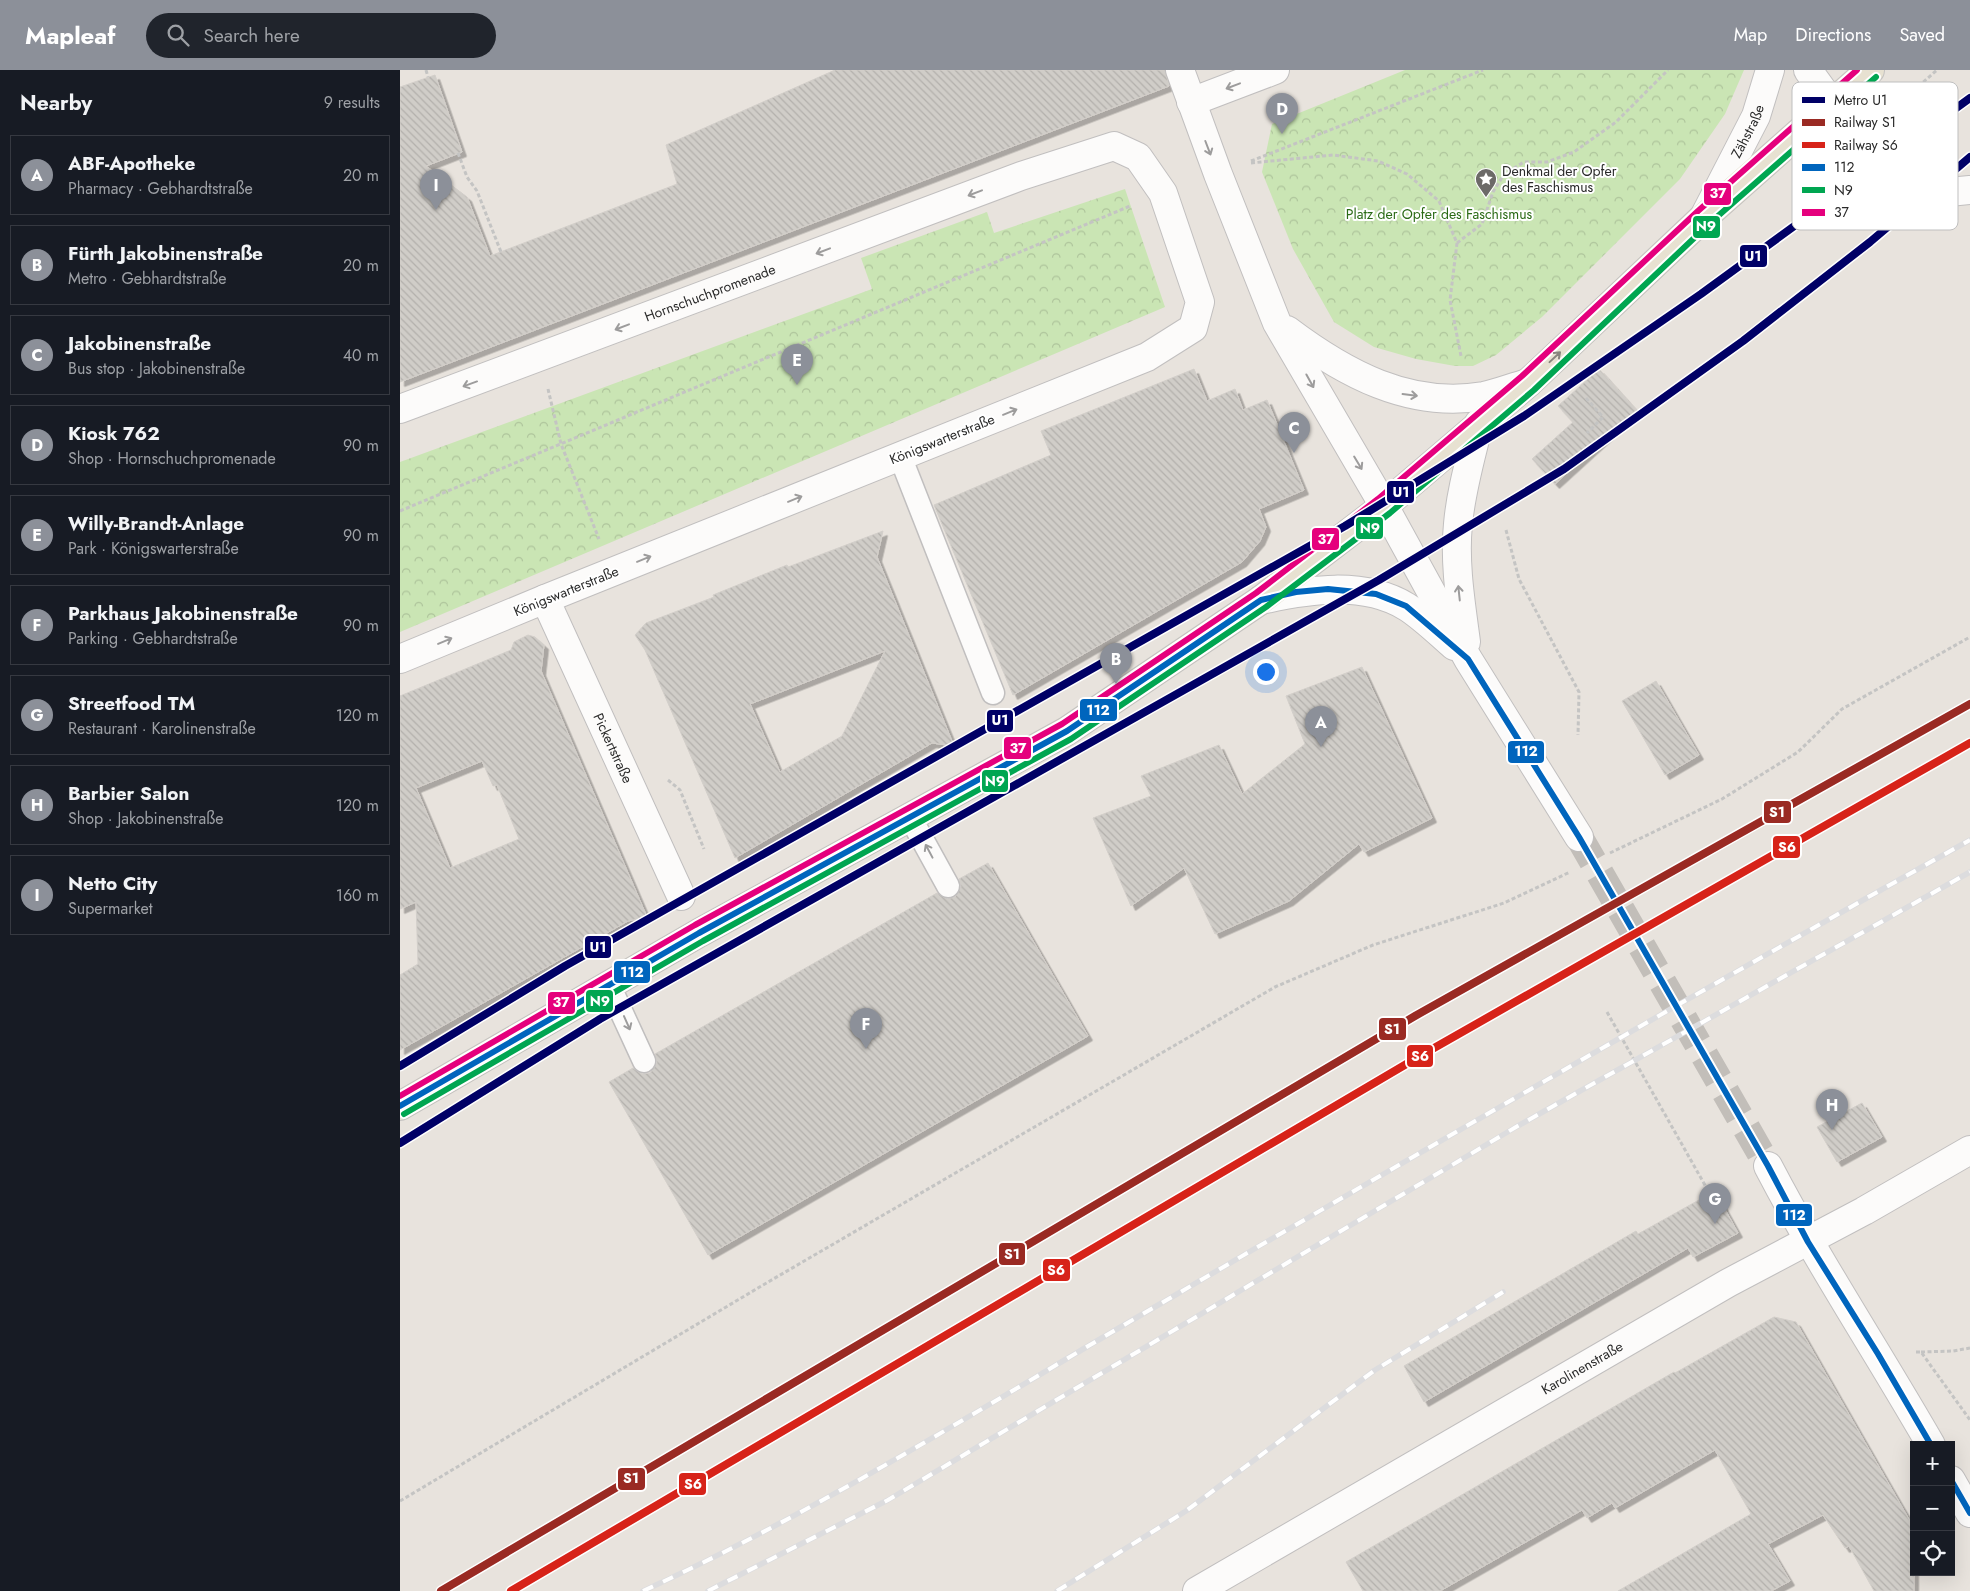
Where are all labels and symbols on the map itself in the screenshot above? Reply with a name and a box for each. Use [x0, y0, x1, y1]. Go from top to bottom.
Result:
one-way arrow [1226, 82, 1241, 92]
legend [1792, 82, 1958, 230]
text: Metro U1 [1834, 90, 1887, 110]
pin: D [1266, 93, 1298, 134]
street label: Zähstraße [1726, 102, 1769, 162]
text: Railway S1 [1834, 112, 1896, 132]
text: Railway S6 [1834, 135, 1898, 155]
one-way arrow [1204, 140, 1213, 155]
text: 112 [1834, 157, 1855, 177]
place label: Denkmal der Opfer des Faschismus [1502, 161, 1617, 197]
place icon: Denkmal der Opfer des Faschismus [1474, 167, 1498, 198]
pin: I [420, 169, 452, 210]
text: N9 [1834, 180, 1853, 200]
line badge: 37 [1703, 182, 1732, 206]
text: 37 [1710, 183, 1727, 203]
one-way arrow [968, 189, 983, 198]
text: 37 [1834, 202, 1849, 222]
park label: Platz der Opfer des Faschismus [1346, 204, 1532, 224]
line badge: N9 [1692, 215, 1721, 239]
text: N9 [1696, 216, 1716, 236]
line badge: U1 [1739, 244, 1768, 268]
text: U1 [1745, 246, 1761, 266]
one-way arrow [816, 247, 831, 256]
street label: Hornschuchpromenade [641, 259, 778, 326]
one-way arrow [615, 323, 630, 332]
pin: E [781, 344, 813, 385]
one-way arrow [1549, 351, 1562, 363]
one-way arrow [1305, 373, 1315, 388]
one-way arrow [463, 380, 478, 389]
one-way arrow [1402, 390, 1418, 400]
one-way arrow [1002, 407, 1018, 416]
street label: Königswarterstraße [886, 409, 998, 469]
pin: C [1278, 412, 1310, 453]
one-way arrow [1353, 456, 1363, 470]
line badge: U1 [1386, 480, 1415, 504]
text: U1 [1393, 482, 1409, 502]
one-way arrow [787, 493, 802, 503]
line badge: N9 [1355, 516, 1384, 540]
text: N9 [1360, 518, 1380, 538]
line badge: 37 [1311, 527, 1340, 551]
text: 37 [1318, 529, 1335, 549]
one-way arrow [636, 554, 651, 564]
street label: Königswarterstraße [510, 561, 622, 621]
one-way arrow [1454, 585, 1464, 601]
one-way arrow [437, 635, 452, 645]
pin: B [1100, 643, 1132, 684]
your location [1253, 659, 1279, 685]
line badge: 112 [1079, 698, 1118, 722]
text: 112 [1086, 700, 1110, 720]
pin: A [1305, 706, 1337, 747]
line badge: U1 [986, 709, 1014, 733]
street label: Pickertstraße [589, 710, 638, 786]
text: U1 [992, 710, 1008, 730]
line badge: 37 [1003, 736, 1032, 760]
text: 37 [1010, 738, 1027, 758]
line badge: 112 [1507, 740, 1545, 764]
text: 112 [1514, 741, 1538, 761]
line badge: N9 [981, 769, 1009, 793]
text: N9 [985, 771, 1005, 791]
line badge: S1 [1763, 800, 1792, 824]
text: S1 [1769, 802, 1785, 822]
line badge: S6 [1772, 835, 1801, 859]
text: S6 [1778, 837, 1796, 857]
one-way arrow [924, 844, 934, 859]
line badge: U1 [584, 935, 612, 959]
text: U1 [590, 937, 606, 957]
line badge: 112 [613, 960, 651, 984]
text: 112 [620, 962, 644, 982]
line badge: N9 [585, 989, 614, 1013]
line badge: 37 [547, 991, 576, 1015]
text: N9 [590, 991, 610, 1011]
text: 37 [553, 992, 570, 1012]
pin: F [850, 1008, 882, 1049]
one-way arrow [622, 1015, 632, 1030]
line badge: S1 [1378, 1017, 1407, 1041]
text: S1 [1384, 1019, 1400, 1039]
line badge: S6 [1406, 1044, 1434, 1068]
text: S6 [1411, 1046, 1429, 1066]
pin: H [1816, 1089, 1848, 1130]
pin: G [1699, 1183, 1731, 1224]
line badge: 112 [1775, 1203, 1813, 1227]
text: 112 [1782, 1205, 1806, 1225]
line badge: S1 [998, 1242, 1026, 1266]
text: S1 [1004, 1244, 1020, 1264]
line badge: S6 [1042, 1258, 1071, 1282]
text: S6 [1047, 1260, 1065, 1280]
street label: Karolinenstraße [1537, 1336, 1626, 1399]
line badge: S1 [617, 1467, 646, 1491]
text: S1 [623, 1468, 639, 1488]
line badge: S6 [678, 1472, 707, 1496]
text: S6 [684, 1474, 702, 1494]

